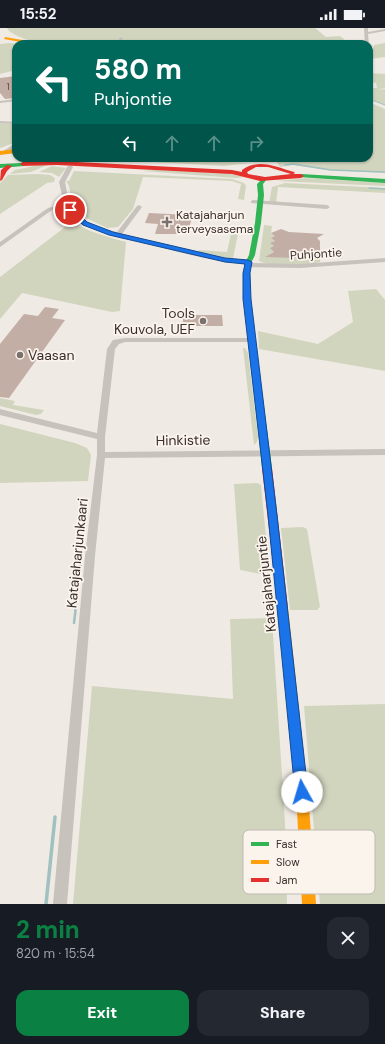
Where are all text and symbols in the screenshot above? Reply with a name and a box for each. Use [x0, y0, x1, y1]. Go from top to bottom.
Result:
text: 15:52 [20, 4, 56, 24]
text: 580 m [94, 51, 182, 88]
icon: left [28, 56, 80, 108]
house number: 1 [6, 80, 10, 93]
text: Puhjontie [94, 87, 172, 111]
icon: left [119, 132, 141, 154]
icon: ahead [161, 132, 183, 154]
icon: ahead [203, 132, 225, 154]
icon: right [245, 132, 267, 154]
pin [53, 193, 87, 227]
icon: arrive [59, 199, 81, 221]
place label: Katajaharjun terveysasema [176, 207, 253, 237]
marker: Katajaharjun terveysasema [161, 216, 173, 228]
street label: Puhjontie [289, 244, 343, 264]
place label: Tools Kouvola, UEF [114, 304, 196, 338]
marker: Tools Kouvola, UEF [198, 316, 208, 326]
place label: Vaasan [28, 346, 75, 364]
marker: Vaasan [15, 350, 25, 360]
street label: Hinkistie [155, 431, 211, 449]
street label: Katajaharjunkaari [62, 497, 92, 609]
street label: Katajaharjuntie [252, 535, 280, 633]
position arrow [281, 771, 323, 813]
legend [243, 830, 375, 894]
text: Fast [276, 837, 297, 851]
text: Slow [276, 855, 300, 869]
text: Jam [276, 873, 297, 887]
text: 2 min [16, 914, 80, 945]
button: close [327, 917, 369, 959]
text: 820 m · 15:54 [16, 945, 95, 962]
button: Exit [16, 990, 189, 1036]
button: Share [197, 990, 369, 1036]

